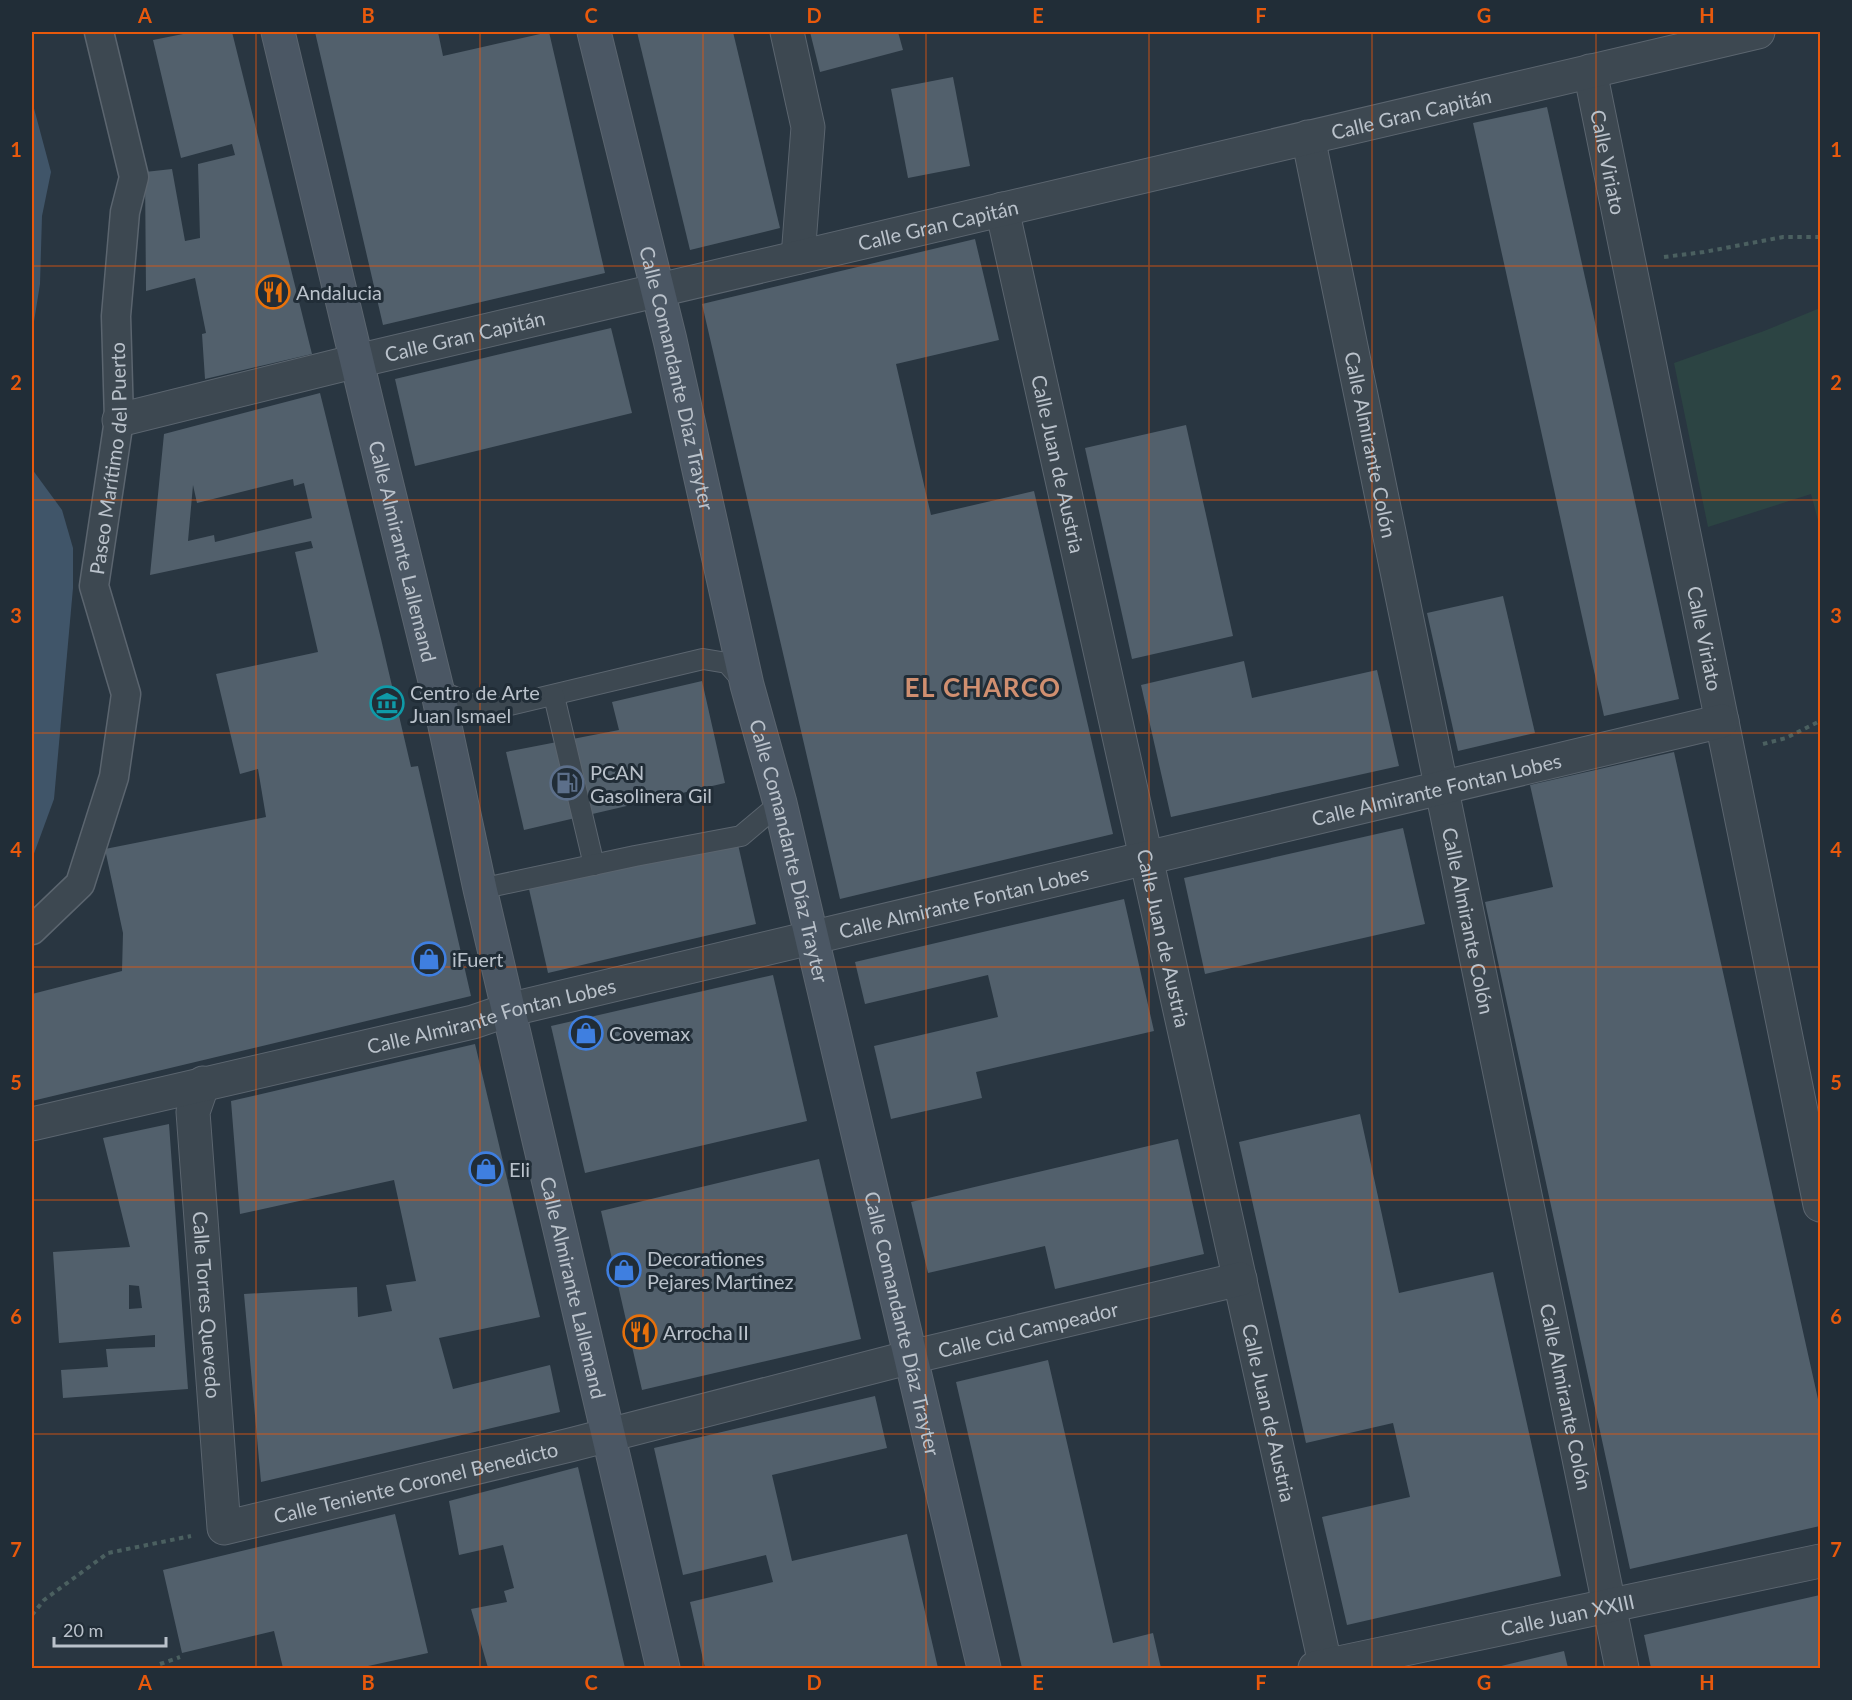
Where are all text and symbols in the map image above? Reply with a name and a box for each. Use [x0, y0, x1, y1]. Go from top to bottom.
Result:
text: A [137, 3, 152, 27]
text: B [361, 3, 375, 27]
text: C [584, 3, 598, 27]
text: D [806, 3, 822, 27]
text: E [1032, 3, 1044, 27]
text: F [1255, 3, 1267, 27]
text: G [1477, 3, 1491, 27]
text: H [1699, 3, 1715, 27]
street label: Calle Gran Capitán [1329, 83, 1494, 144]
street label: Calle Viriato [1586, 108, 1631, 217]
text: 1 [10, 137, 22, 161]
text: 1 [1830, 137, 1842, 161]
street label: Calle Gran Capitán [855, 194, 1021, 255]
street label: Calle Comandante Díaz Trayter [635, 243, 720, 513]
restaurant icon: Andalucia [255, 274, 291, 310]
place label: Andalucia [296, 280, 382, 304]
street label: Calle Gran Capitán [382, 305, 547, 366]
street label: Paseo Marítimo del Puerto [84, 342, 131, 576]
street label: Calle Almirante Colón [1340, 349, 1402, 540]
text: 2 [10, 370, 22, 394]
text: 2 [1830, 370, 1842, 394]
street label: Calle Juan de Austria [1027, 372, 1090, 555]
street label: Calle Almirante Lallemand [364, 438, 442, 664]
street label: Calle Viriato [1683, 584, 1727, 693]
text: 3 [10, 603, 22, 627]
text: 3 [1830, 603, 1842, 627]
district label: EL CHARCO [904, 671, 1062, 703]
place label: Centro de Arte Juan Ismael [410, 680, 540, 727]
museum icon: Centro de Arte Juan Ismael [369, 685, 405, 721]
street label: Calle Comandante Díaz Trayter [745, 716, 834, 986]
street label: Calle Almirante Fontan Lobes [1309, 748, 1564, 830]
place label: PCAN Gasolinera Gil [590, 760, 712, 807]
fuel station icon: PCAN Gasolinera Gil [549, 765, 585, 801]
street label: Calle Almirante Colón [1438, 825, 1500, 1016]
text: 4 [10, 837, 22, 861]
text: 4 [1830, 837, 1842, 861]
street label: Calle Juan de Austria [1132, 847, 1195, 1030]
street label: Calle Almirante Fontan Lobes [836, 860, 1091, 943]
shop icon: iFuert [411, 941, 447, 977]
place label: iFuert [452, 947, 503, 971]
street label: Calle Almirante Fontan Lobes [365, 973, 618, 1058]
shop icon: Covemax [568, 1015, 604, 1051]
place label: Covemax [609, 1021, 690, 1045]
text: 5 [10, 1070, 22, 1094]
text: 5 [1830, 1070, 1842, 1094]
shop icon: Eli [468, 1151, 504, 1187]
place label: Eli [509, 1157, 530, 1181]
street label: Calle Almirante Lallemand [536, 1174, 611, 1401]
street label: Calle Comandante Díaz Trayter [860, 1189, 946, 1459]
street label: Calle Torres Quevedo [188, 1210, 226, 1399]
place label: Decorationes Pejares Martinez [647, 1246, 794, 1293]
shop icon: Decorationes Pejares Martinez [606, 1252, 642, 1288]
street label: Calle Cid Campeador [935, 1296, 1121, 1362]
street label: Calle Almirante Colón [1536, 1301, 1597, 1492]
text: 6 [10, 1304, 22, 1328]
text: 6 [1830, 1304, 1842, 1328]
restaurant icon: Arrocha II [622, 1314, 658, 1350]
place label: Arrocha II [663, 1320, 749, 1344]
street label: Calle Juan de Austria [1238, 1321, 1301, 1504]
street label: Calle Teniente Coronel Benedicto [271, 1436, 560, 1528]
text: 7 [10, 1537, 22, 1561]
text: 7 [1830, 1537, 1842, 1561]
street label: Calle Juan XXIII [1498, 1589, 1637, 1640]
scale bar [54, 1610, 166, 1648]
text: 20 m [63, 1619, 103, 1641]
text: A [137, 1670, 152, 1694]
text: B [361, 1670, 375, 1694]
text: C [584, 1670, 598, 1694]
text: D [806, 1670, 822, 1694]
text: E [1032, 1670, 1044, 1694]
text: F [1255, 1670, 1267, 1694]
text: G [1477, 1670, 1491, 1694]
text: H [1699, 1670, 1715, 1694]

